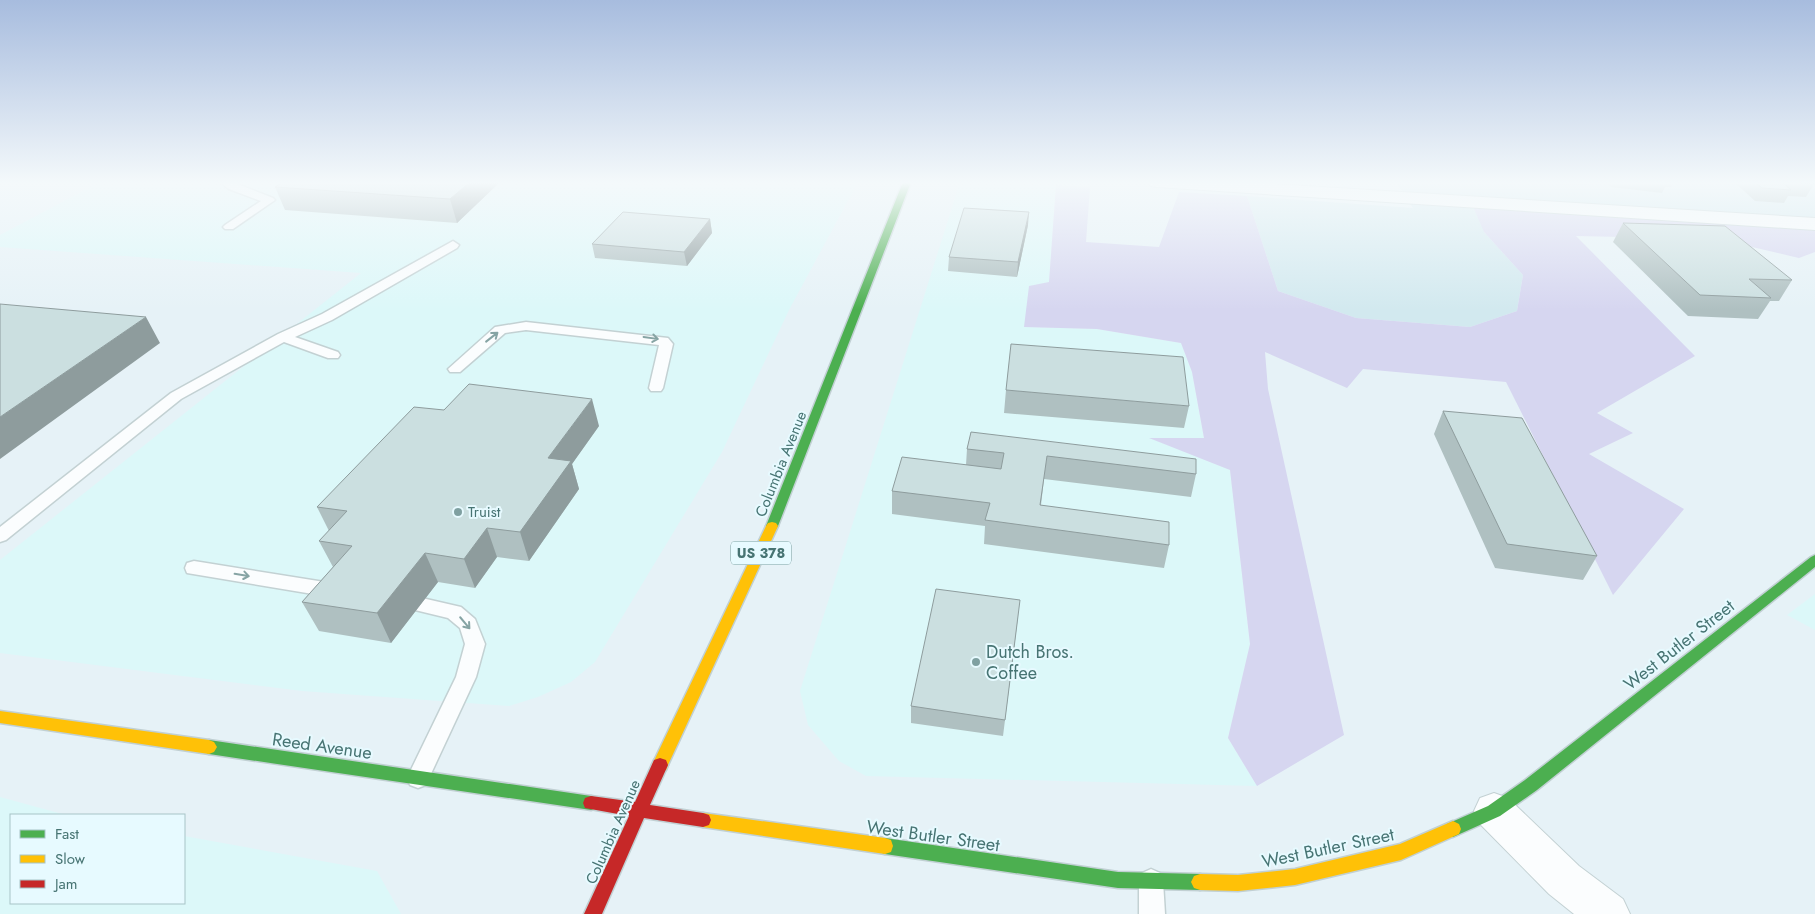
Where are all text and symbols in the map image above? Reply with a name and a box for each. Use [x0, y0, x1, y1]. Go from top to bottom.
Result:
one-way arrow [485, 332, 498, 343]
one-way arrow [642, 334, 658, 344]
street label: Columbia Avenue [750, 408, 812, 520]
place label: Truist [468, 501, 501, 523]
marker: Truist [452, 506, 464, 518]
road number: US 378 [731, 542, 791, 564]
one-way arrow [233, 571, 249, 581]
street label: West Butler Street [1618, 593, 1740, 697]
one-way arrow [459, 616, 470, 629]
place label: Dutch Bros. Coffee [986, 639, 1074, 686]
marker: Dutch Bros. Coffee [970, 656, 982, 668]
street label: Reed Avenue [270, 726, 374, 766]
street label: Columbia Avenue [580, 776, 646, 888]
legend [10, 814, 185, 904]
street label: West Butler Street [865, 814, 1002, 858]
street label: West Butler Street [1260, 821, 1397, 875]
text: Fast [55, 823, 79, 845]
text: Slow [55, 848, 86, 870]
text: Jam [53, 873, 78, 895]

